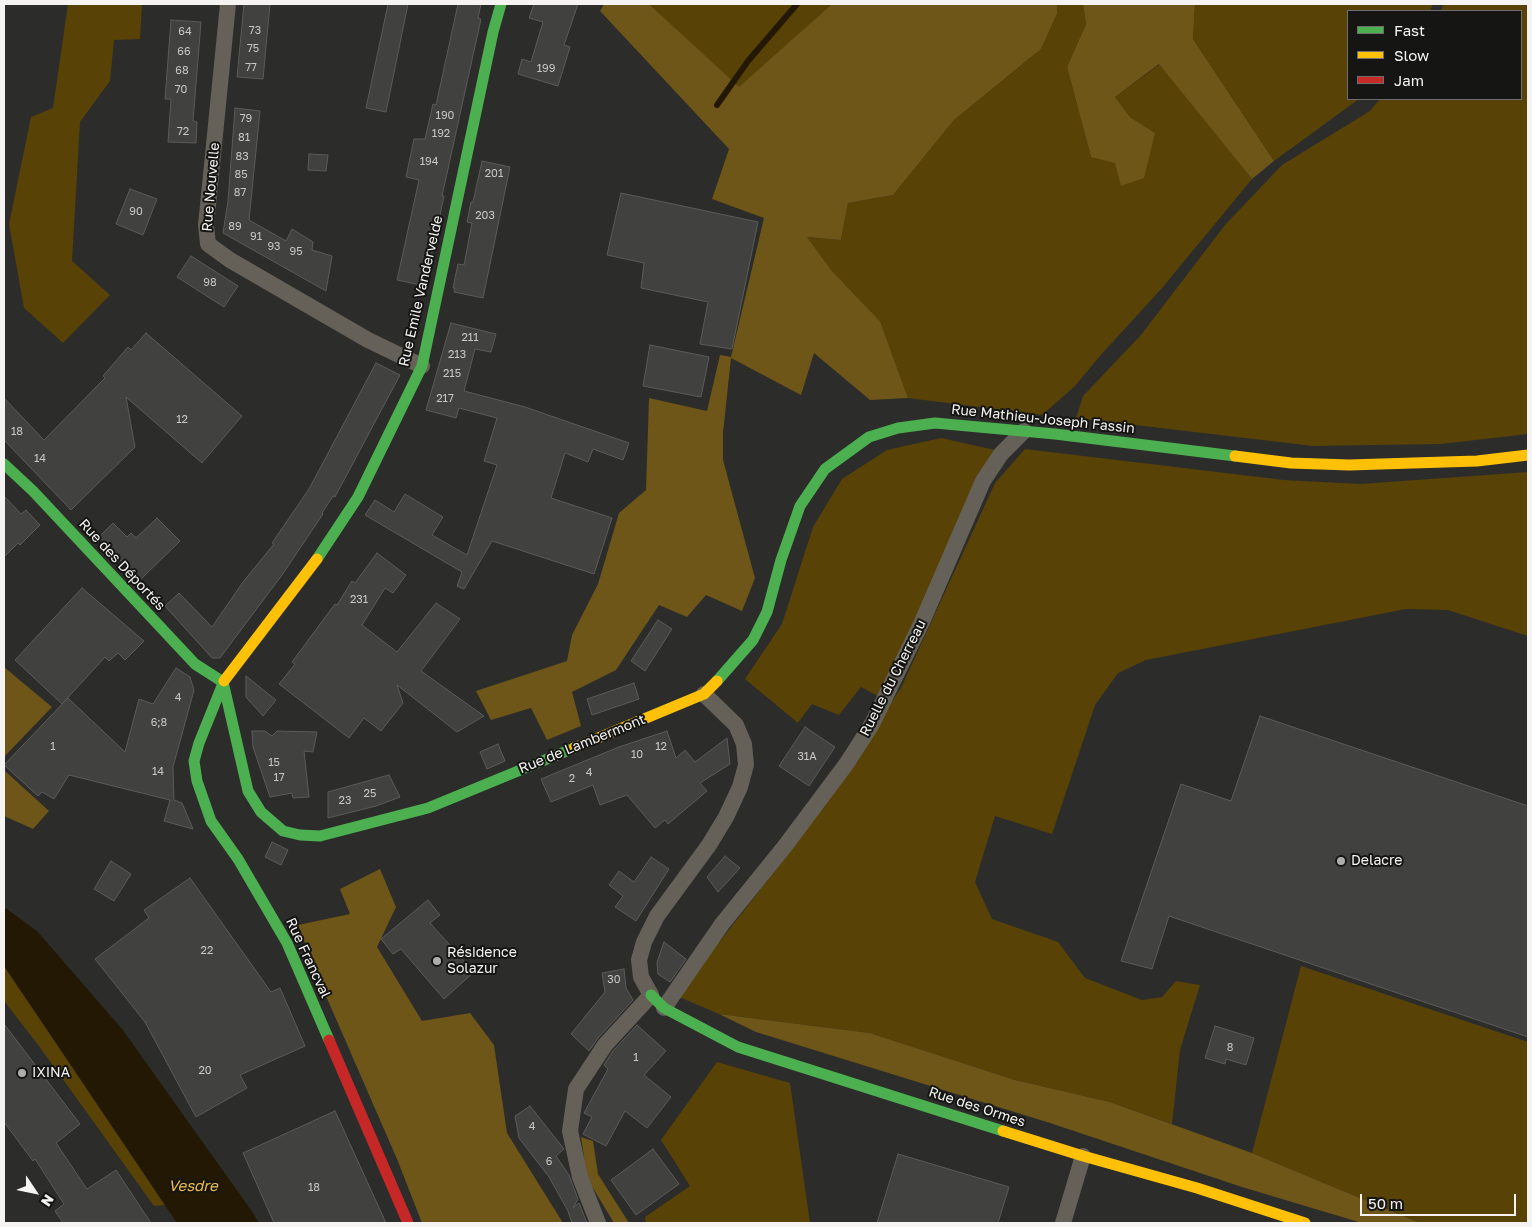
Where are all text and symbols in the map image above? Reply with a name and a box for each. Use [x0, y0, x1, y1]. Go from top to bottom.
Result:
legend [1347, 10, 1522, 100]
text: Fast [1394, 21, 1425, 39]
house number: 73 [249, 24, 261, 38]
house number: 64 [178, 25, 192, 39]
house number: 75 [247, 42, 259, 56]
house number: 66 [177, 45, 191, 59]
text: Slow [1394, 46, 1429, 64]
house number: 77 [245, 61, 257, 75]
house number: 199 [537, 62, 555, 76]
house number: 68 [175, 64, 189, 78]
text: Jam [1394, 71, 1424, 89]
house number: 70 [175, 83, 187, 97]
house number: 190 [436, 109, 454, 123]
house number: 79 [240, 112, 252, 126]
house number: 72 [177, 125, 189, 139]
house number: 192 [432, 127, 450, 141]
house number: 81 [238, 131, 250, 145]
street label: Rue Nouvelle [199, 142, 223, 232]
house number: 83 [235, 150, 249, 164]
house number: 194 [420, 155, 438, 169]
house number: 201 [485, 167, 503, 181]
house number: 85 [234, 168, 248, 182]
house number: 87 [234, 186, 246, 200]
house number: 90 [129, 205, 143, 219]
house number: 203 [475, 209, 495, 223]
street label: Rue Emile Vandervelde [395, 214, 447, 368]
house number: 89 [228, 220, 242, 234]
house number: 91 [250, 230, 262, 244]
house number: 93 [267, 240, 281, 254]
house number: 95 [289, 245, 303, 259]
house number: 98 [203, 276, 217, 290]
house number: 211 [461, 331, 479, 345]
house number: 213 [448, 348, 466, 362]
house number: 215 [443, 367, 461, 381]
house number: 217 [436, 392, 454, 406]
street label: Rue Mathieu-Joseph Fassin [950, 401, 1136, 437]
house number: 12 [176, 413, 188, 427]
house number: 18 [11, 425, 23, 439]
house number: 14 [34, 452, 46, 466]
street label: Rue des Déportés [75, 516, 169, 614]
house number: 231 [350, 593, 368, 607]
street label: Ruelle du Cherreau [856, 617, 930, 739]
house number: 4 [175, 691, 181, 705]
street label: Rue de Lambermont [516, 711, 648, 777]
house number: 6;8 [151, 716, 167, 730]
house number: 1 [50, 740, 56, 754]
house number: 12 [655, 740, 667, 754]
house number: 10 [631, 748, 643, 762]
house number: 31A [797, 750, 817, 764]
house number: 15 [268, 756, 280, 770]
house number: 14 [152, 765, 164, 779]
house number: 4 [586, 766, 592, 780]
house number: 17 [273, 771, 285, 785]
house number: 2 [569, 772, 575, 786]
house number: 25 [364, 787, 376, 801]
house number: 23 [339, 794, 351, 808]
place label: Delacre [1351, 853, 1402, 869]
marker: Delacre [1335, 855, 1347, 867]
street label: Rue Francval [282, 915, 334, 1001]
house number: 22 [201, 944, 213, 958]
place label: Résidence Solazur [447, 945, 517, 978]
marker: Résidence Solazur [431, 955, 443, 967]
house number: 30 [607, 973, 621, 987]
house number: 8 [1227, 1041, 1233, 1055]
house number: 1 [633, 1051, 639, 1065]
house number: 20 [198, 1064, 212, 1078]
place label: IXINA [32, 1065, 70, 1081]
marker: IXINA [16, 1067, 28, 1079]
street label: Rue des Ormes [927, 1083, 1027, 1131]
house number: 4 [529, 1120, 535, 1134]
house number: 6 [546, 1155, 552, 1169]
north arrow [10, 1167, 60, 1217]
water label: Vesdre [168, 1177, 218, 1195]
house number: 18 [308, 1181, 320, 1195]
scale bar [1362, 1184, 1518, 1216]
text: N [38, 1191, 58, 1210]
text: 50 m [1368, 1194, 1403, 1212]

